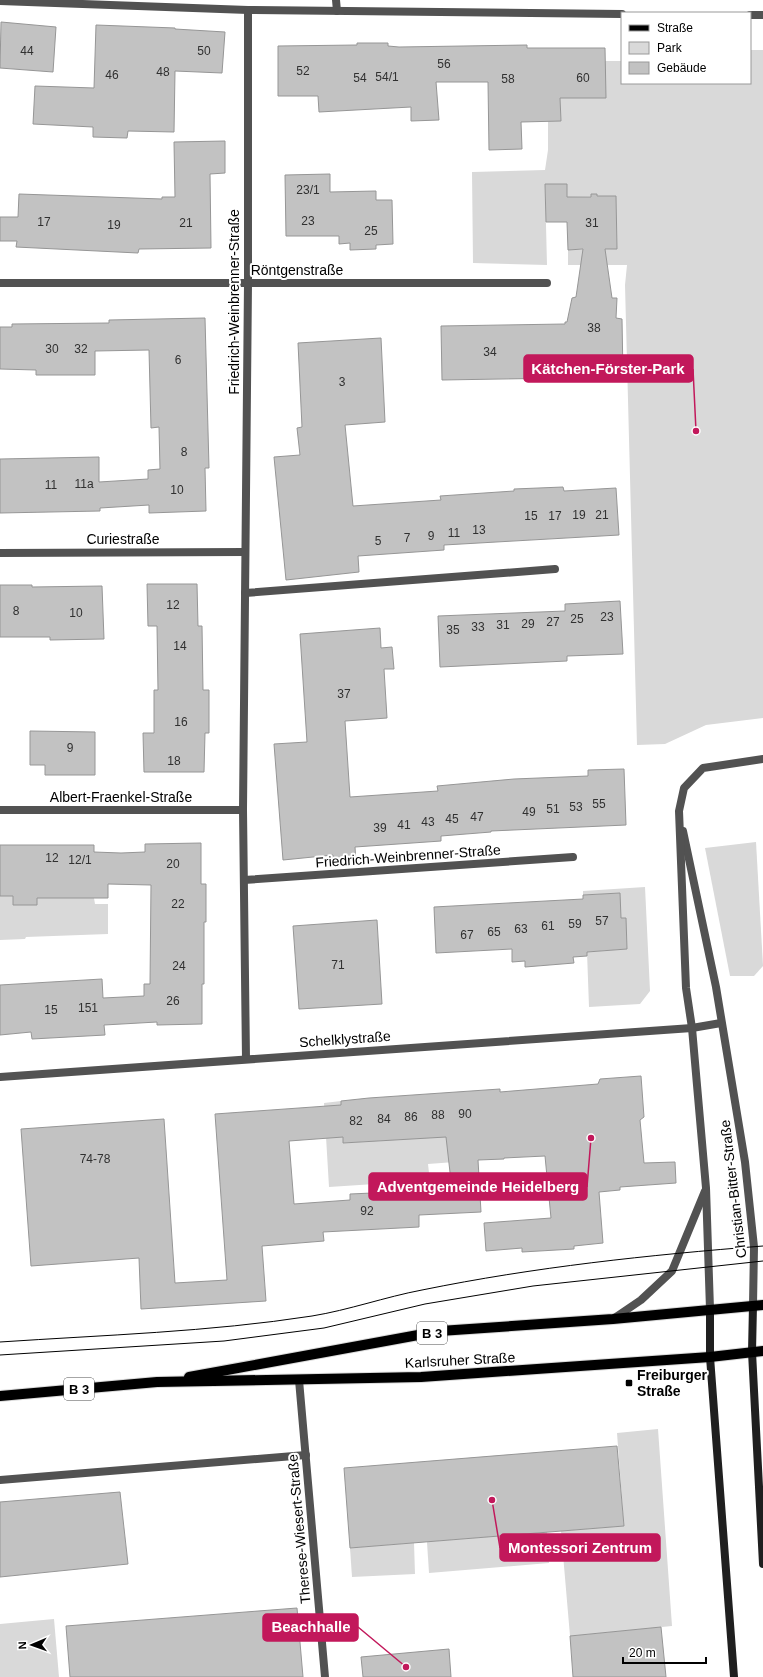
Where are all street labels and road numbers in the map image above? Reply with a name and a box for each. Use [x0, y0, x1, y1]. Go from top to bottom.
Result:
street label: Friedrich-Weinbrenner-Straße [226, 209, 242, 395]
street label: Röntgenstraße [251, 262, 344, 278]
street label: Curiestraße [86, 531, 160, 547]
street label: Albert-Fraenkel-Straße [50, 789, 192, 805]
street label: Friedrich-Weinbrenner-Straße [315, 842, 501, 870]
street label: Schelklystraße [299, 1028, 392, 1050]
street label: Christian-Bitter-Straße [717, 1119, 749, 1259]
road number: B 3 [417, 1322, 447, 1344]
street label: Karlsruher Straße [404, 1349, 516, 1371]
road number: B 3 [64, 1378, 94, 1400]
street label: Therese-Wiesert-Straße [284, 1453, 314, 1604]

